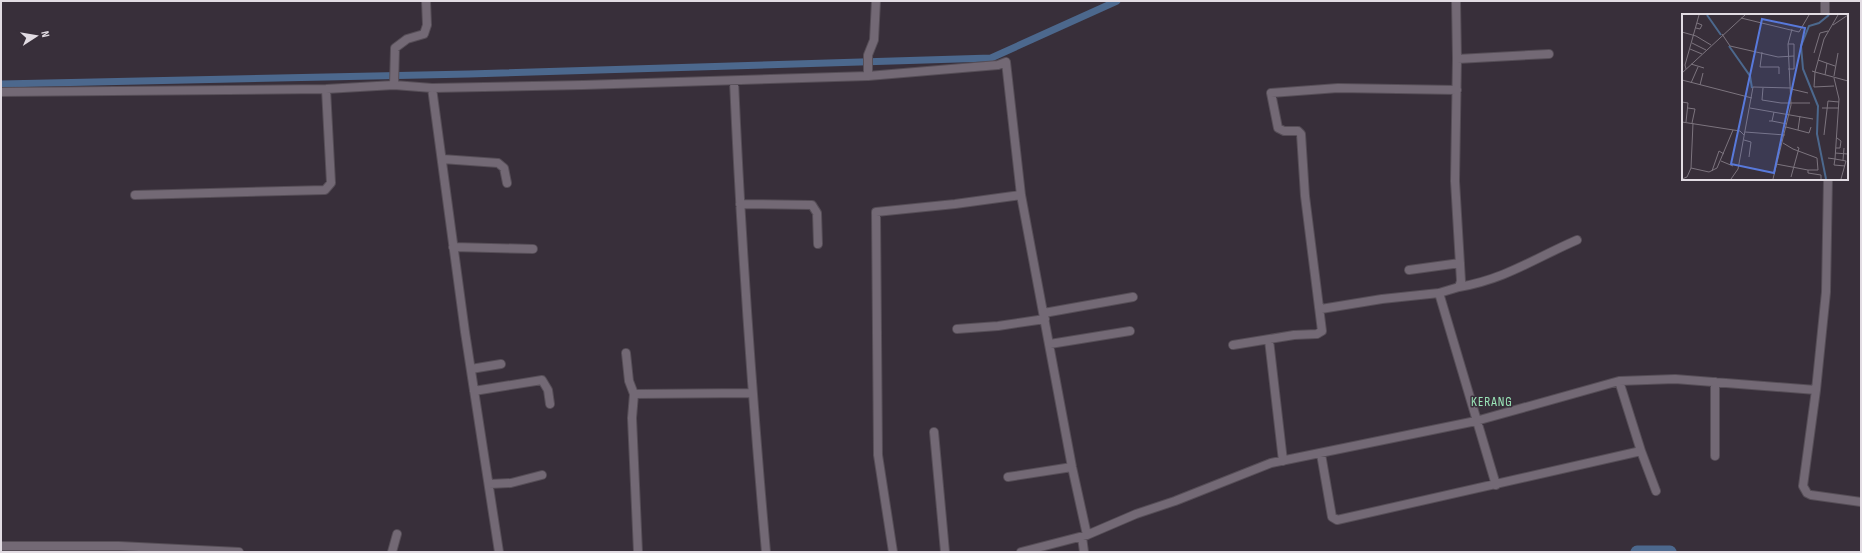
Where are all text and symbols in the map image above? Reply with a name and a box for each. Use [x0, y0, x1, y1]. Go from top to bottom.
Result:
inset map [1682, 14, 1848, 180]
north arrow [16, 16, 56, 56]
text: N [38, 30, 52, 38]
district label: KERANG [1471, 394, 1513, 410]

